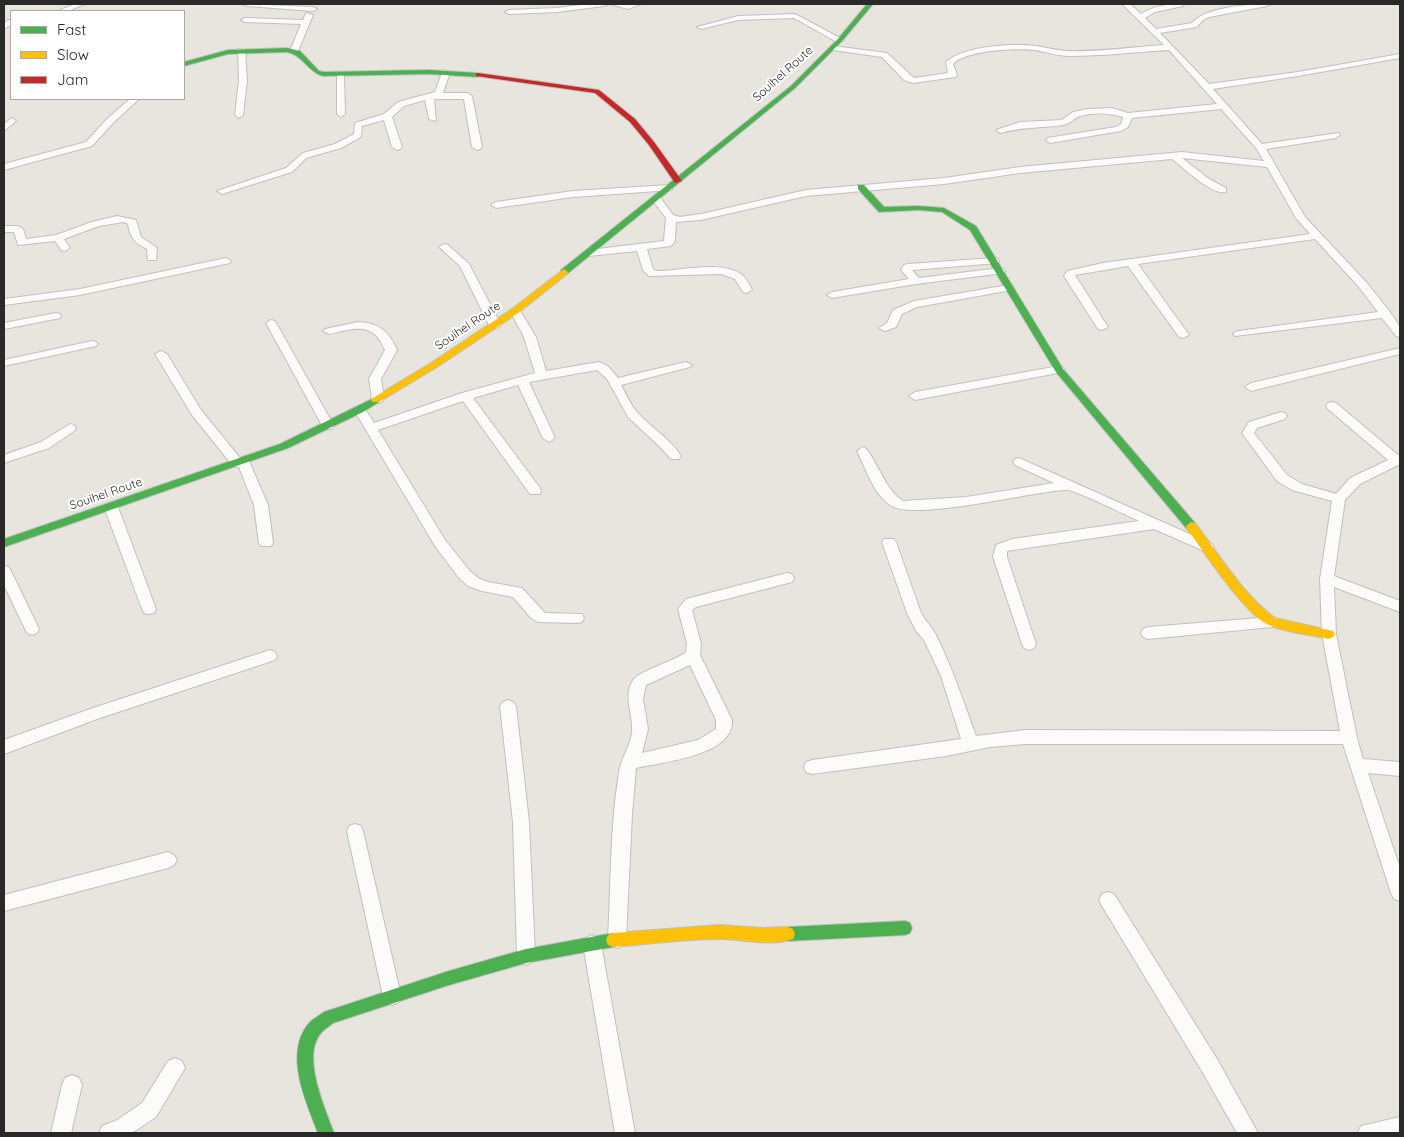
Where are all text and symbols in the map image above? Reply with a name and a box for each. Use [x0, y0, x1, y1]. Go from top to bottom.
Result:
legend [10, 10, 185, 100]
text: Fast [57, 20, 86, 39]
street label: Souihel Route [750, 43, 816, 105]
text: Slow [57, 45, 89, 64]
text: Jam [57, 70, 88, 89]
street label: Souihel Route [433, 299, 503, 353]
street label: Souihel Route [68, 475, 144, 513]

